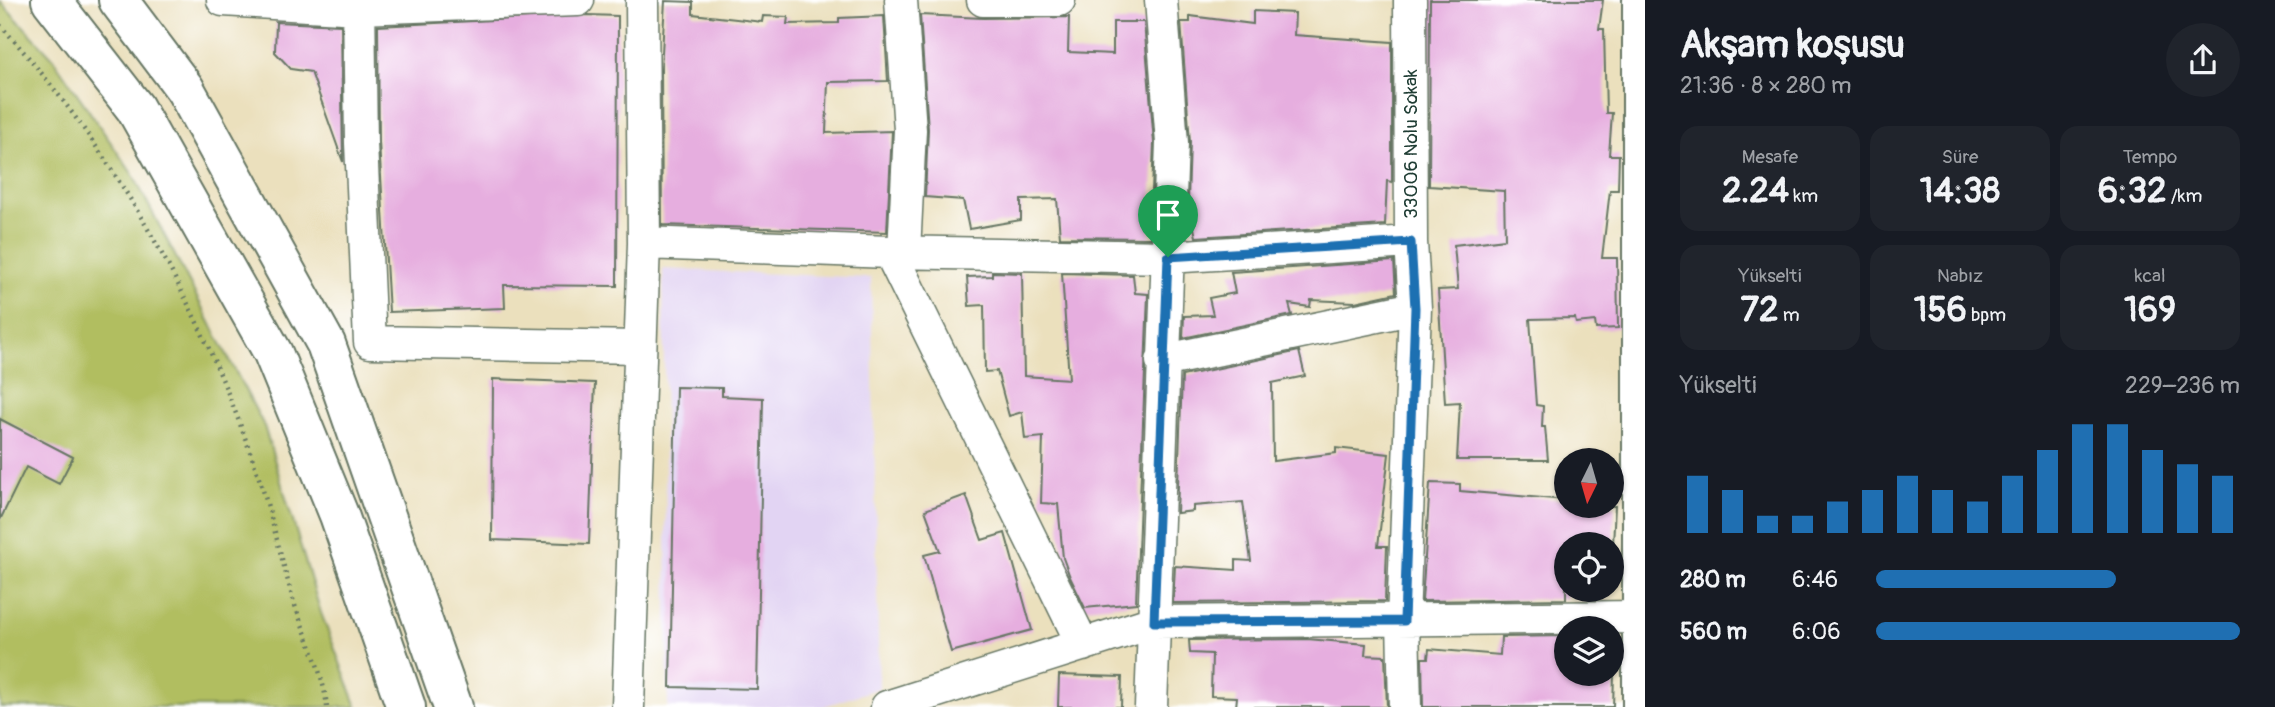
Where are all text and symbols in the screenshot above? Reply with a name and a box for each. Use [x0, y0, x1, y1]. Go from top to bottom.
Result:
text: Akşam koşusu [1680, 21, 1905, 69]
button: share [2166, 23, 2240, 97]
street label: 33006 Nolu Sokak [1399, 69, 1423, 219]
text: 21:36 · 8 × 280 m [1680, 71, 1851, 100]
text: Mesafe [1742, 145, 1798, 169]
text: Süre [1942, 145, 1978, 169]
text: Tempo [2123, 145, 2177, 169]
text: 2.24 [1722, 169, 1789, 213]
text: 14:38 [1920, 169, 2000, 213]
text: 6:32 [2098, 169, 2167, 213]
text: km [1789, 184, 1818, 208]
text: /km [2167, 184, 2202, 208]
pin [1138, 185, 1198, 257]
icon: arrive [1149, 196, 1187, 234]
text: Yükselti [1738, 264, 1802, 288]
text: Nabız [1937, 264, 1983, 288]
text: kcal [2135, 264, 2165, 288]
text: 72 [1740, 288, 1779, 332]
text: 156 [1914, 288, 1967, 332]
text: 169 [2124, 288, 2176, 332]
text: m [1779, 303, 1800, 327]
text: bpm [1967, 303, 2006, 327]
text: Yükselti [1680, 371, 1757, 400]
text: 229–236 m [2125, 371, 2240, 400]
north arrow [1554, 448, 1624, 518]
map controls [1554, 448, 1624, 686]
button: locate [1554, 532, 1624, 602]
text: 280 m [1680, 565, 1746, 594]
text: 6:46 [1792, 565, 1838, 594]
button: layers [1554, 616, 1624, 686]
text: 560 m [1680, 617, 1747, 646]
text: 6:06 [1792, 617, 1841, 646]

